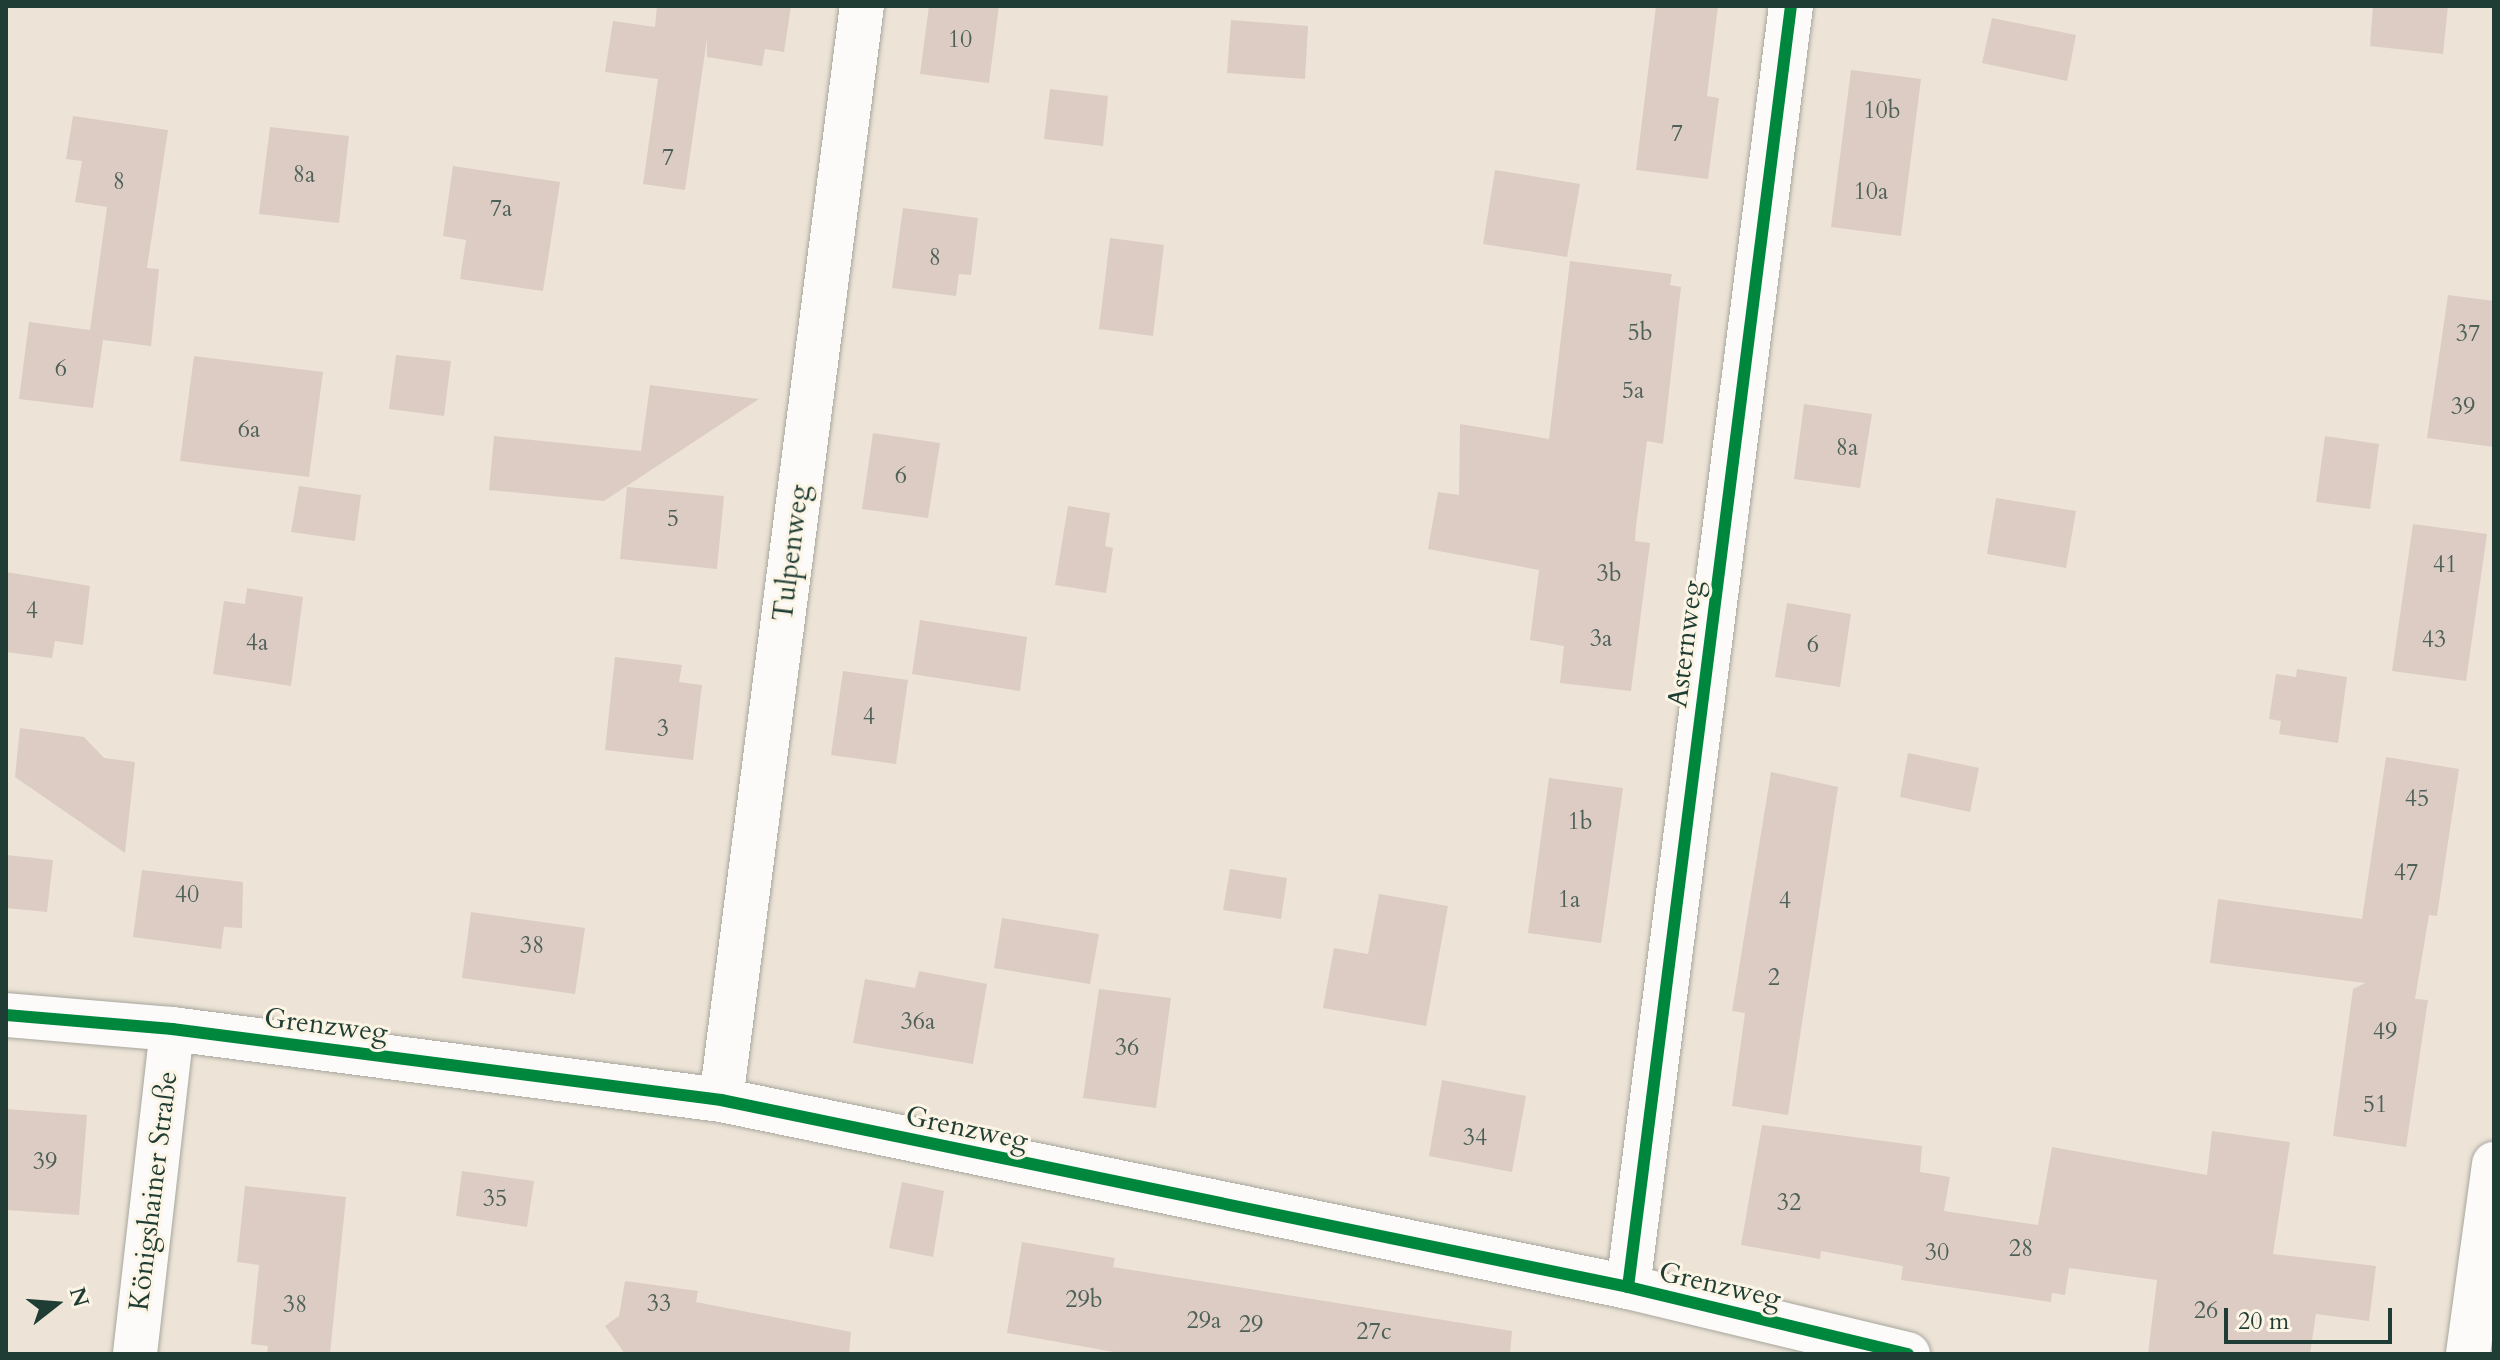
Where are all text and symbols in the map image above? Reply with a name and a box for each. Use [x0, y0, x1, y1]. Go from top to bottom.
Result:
house number: 10 [948, 26, 972, 54]
house number: 10b [1863, 97, 1901, 125]
house number: 7 [1671, 120, 1683, 148]
house number: 7 [662, 144, 674, 172]
house number: 8a [293, 161, 315, 189]
house number: 8 [113, 168, 125, 196]
house number: 10a [1854, 178, 1888, 206]
house number: 7a [490, 195, 512, 223]
house number: 8 [929, 244, 941, 272]
house number: 5b [1627, 319, 1653, 347]
house number: 37 [2456, 320, 2480, 348]
house number: 6 [55, 355, 67, 383]
house number: 5a [1622, 377, 1644, 405]
house number: 39 [2451, 393, 2475, 421]
house number: 6a [238, 416, 260, 444]
house number: 8a [1836, 434, 1858, 462]
house number: 6 [895, 462, 907, 490]
street label: Tulpenweg [766, 483, 816, 623]
house number: 5 [667, 505, 679, 533]
house number: 41 [2433, 551, 2457, 579]
house number: 3b [1596, 560, 1622, 588]
street label: Asternweg [1661, 579, 1709, 709]
house number: 4 [26, 597, 38, 625]
house number: 3a [1590, 625, 1612, 653]
house number: 43 [2422, 626, 2446, 654]
house number: 4a [246, 629, 268, 657]
house number: 6 [1807, 631, 1819, 659]
house number: 4 [863, 703, 875, 731]
house number: 3 [657, 715, 669, 743]
house number: 45 [2405, 785, 2429, 813]
house number: 1b [1567, 808, 1593, 836]
house number: 47 [2394, 859, 2418, 887]
house number: 40 [175, 881, 199, 909]
house number: 1a [1558, 886, 1580, 914]
house number: 4 [1779, 887, 1791, 915]
house number: 38 [520, 932, 544, 960]
house number: 2 [1768, 964, 1780, 992]
street label: Grenzweg [262, 1001, 390, 1049]
house number: 36a [901, 1008, 935, 1036]
house number: 49 [2373, 1018, 2397, 1046]
house number: 36 [1115, 1034, 1139, 1062]
street label: Königshainer Straße [122, 1069, 184, 1313]
house number: 51 [2363, 1091, 2387, 1119]
street label: Grenzweg [903, 1099, 1031, 1157]
house number: 34 [1463, 1124, 1487, 1152]
house number: 39 [33, 1148, 57, 1176]
house number: 35 [483, 1185, 507, 1213]
house number: 32 [1777, 1189, 1801, 1217]
house number: 28 [2009, 1235, 2033, 1263]
house number: 30 [1925, 1239, 1949, 1267]
street label: Grenzweg [1656, 1255, 1784, 1315]
north arrow [16, 1264, 96, 1344]
text: N [62, 1283, 96, 1310]
house number: 29b [1065, 1286, 1103, 1314]
house number: 33 [647, 1290, 671, 1318]
house number: 38 [283, 1291, 307, 1319]
scale bar [2228, 1292, 2396, 1342]
house number: 26 [2194, 1297, 2218, 1325]
text: 20 m [2238, 1305, 2289, 1338]
house number: 29a [1187, 1307, 1221, 1335]
house number: 29 [1239, 1311, 1263, 1339]
house number: 27c [1356, 1318, 1392, 1346]

